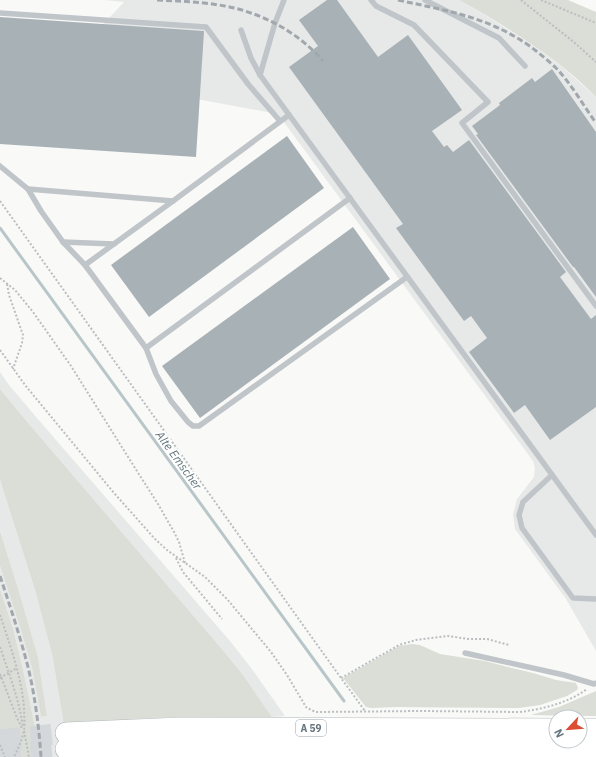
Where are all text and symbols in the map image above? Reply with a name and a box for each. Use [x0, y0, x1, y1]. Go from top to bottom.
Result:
water label: Alte Emscher [152, 427, 206, 493]
north arrow [548, 709, 588, 749]
road number: A 59 [296, 720, 326, 736]
text: N [551, 727, 567, 740]

